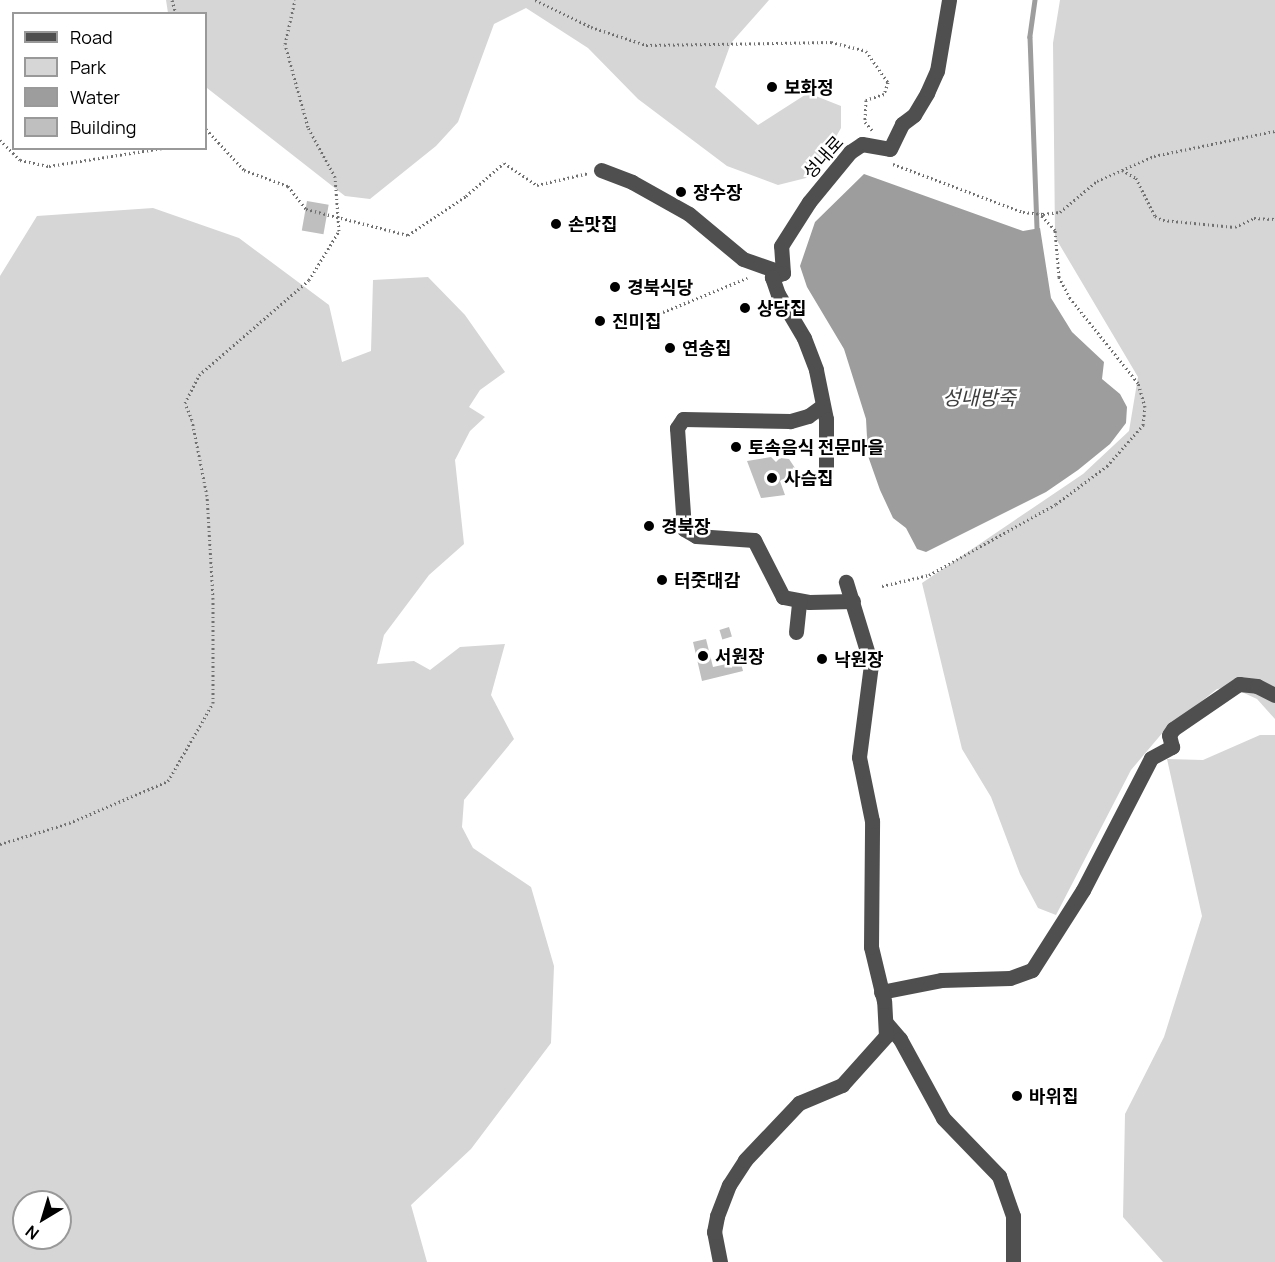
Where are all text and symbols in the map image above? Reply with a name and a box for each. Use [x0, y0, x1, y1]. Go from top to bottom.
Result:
legend [12, 12, 207, 150]
text: Road [70, 25, 113, 49]
text: Park [70, 55, 106, 79]
place label: 보화정 [784, 76, 834, 98]
marker: 보화정 [765, 80, 779, 94]
text: Water [70, 85, 120, 109]
text: Building [70, 115, 136, 139]
street label: 성내로 [798, 131, 848, 183]
place label: 장수장 [693, 181, 743, 203]
marker: 장수장 [674, 185, 688, 199]
place label: 손맛집 [568, 213, 618, 235]
marker: 손맛집 [549, 217, 563, 231]
place label: 경북식당 [627, 276, 693, 298]
marker: 경북식당 [608, 280, 622, 294]
place label: 상당집 [757, 297, 807, 319]
marker: 상당집 [738, 301, 752, 315]
place label: 진미집 [612, 310, 662, 332]
marker: 진미집 [593, 314, 607, 328]
place label: 연송집 [682, 337, 732, 359]
marker: 연송집 [663, 341, 677, 355]
water label: 성내방죽 [942, 385, 1016, 409]
place label: 토속음식 전문마을 [748, 436, 884, 458]
marker: 토속음식 전문마을 [729, 440, 743, 454]
place label: 사슴집 [784, 467, 834, 489]
marker: 사슴집 [765, 471, 779, 485]
place label: 경북장 [661, 515, 711, 537]
marker: 경북장 [642, 519, 656, 533]
place label: 터줏대감 [674, 569, 740, 591]
marker: 터줏대감 [655, 573, 669, 587]
place label: 서원장 [715, 645, 765, 667]
place label: 낙원장 [834, 648, 884, 670]
marker: 서원장 [696, 649, 710, 663]
marker: 낙원장 [815, 652, 829, 666]
place label: 바위집 [1029, 1085, 1079, 1107]
marker: 바위집 [1010, 1089, 1024, 1103]
north arrow [12, 1190, 72, 1250]
text: N [21, 1220, 43, 1245]

